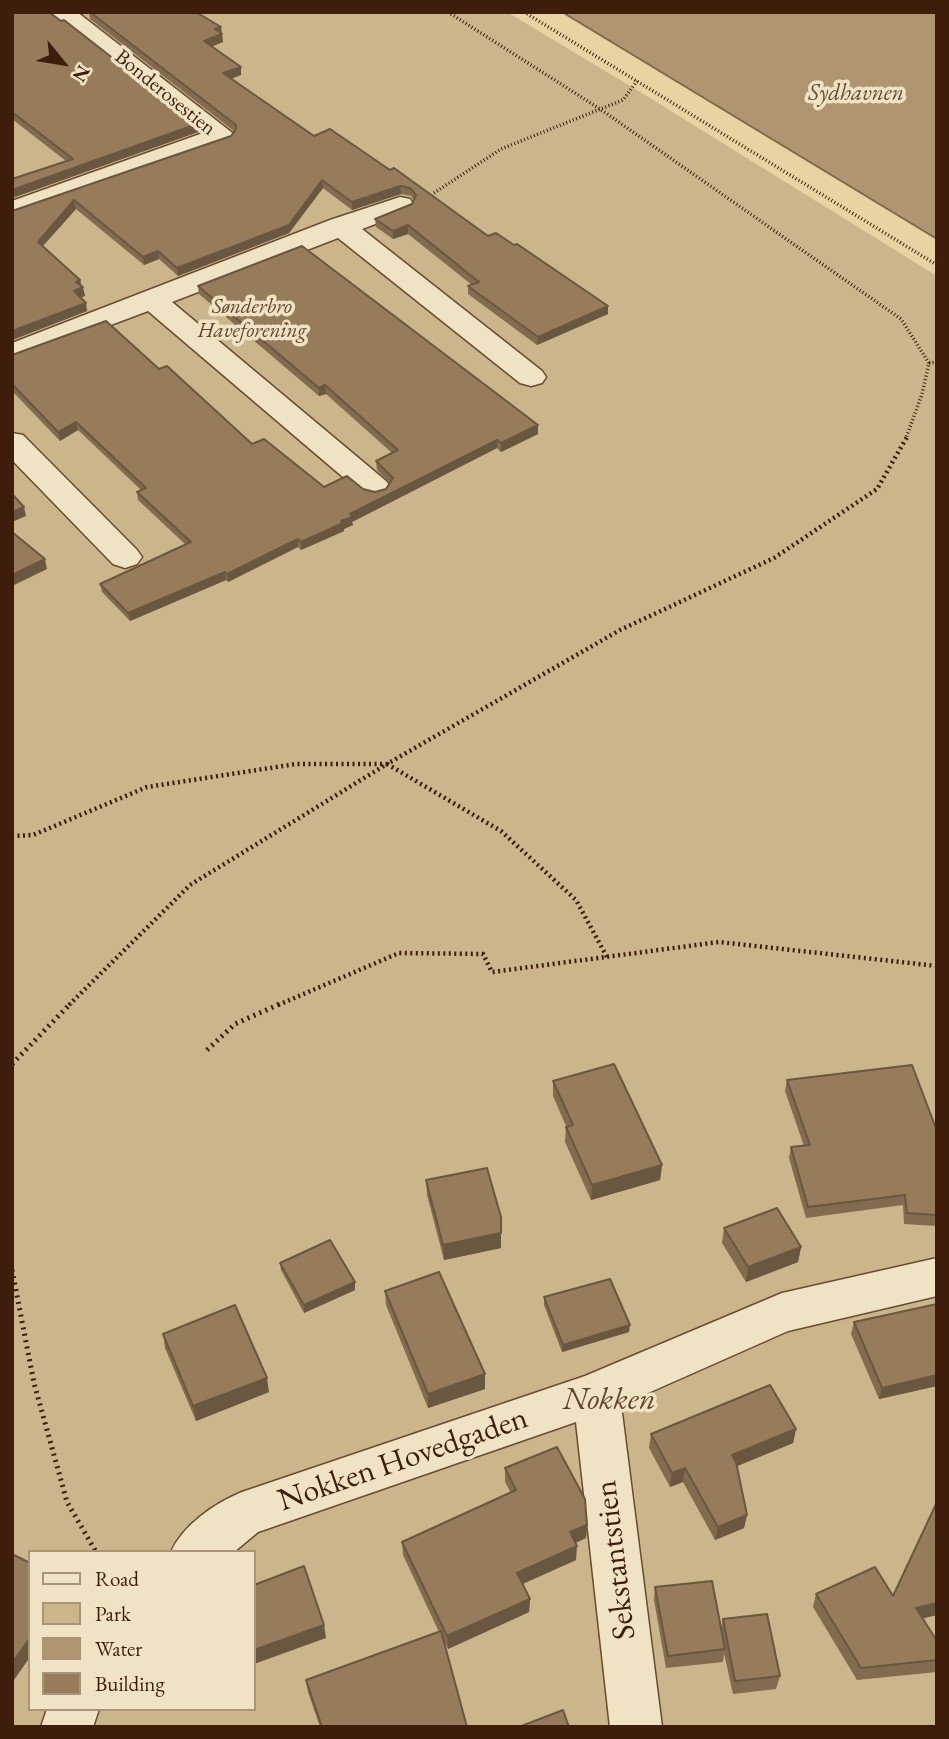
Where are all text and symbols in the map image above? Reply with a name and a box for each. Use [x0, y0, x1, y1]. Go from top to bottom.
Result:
north arrow [28, 28, 98, 98]
street label: Bonderosestien [109, 45, 221, 141]
text: N [67, 61, 96, 87]
water label: Sydhavnen [808, 80, 904, 108]
park label: Sønderbro Haveforening [198, 294, 306, 344]
park label: Nokken [562, 1381, 656, 1419]
street label: Nokken Hovedgaden [273, 1399, 533, 1521]
street label: Sekstantstien [587, 1478, 645, 1642]
legend [28, 1550, 256, 1711]
text: Road [95, 1565, 139, 1592]
text: Park [95, 1600, 131, 1627]
text: Water [95, 1635, 142, 1662]
text: Building [95, 1670, 165, 1697]

